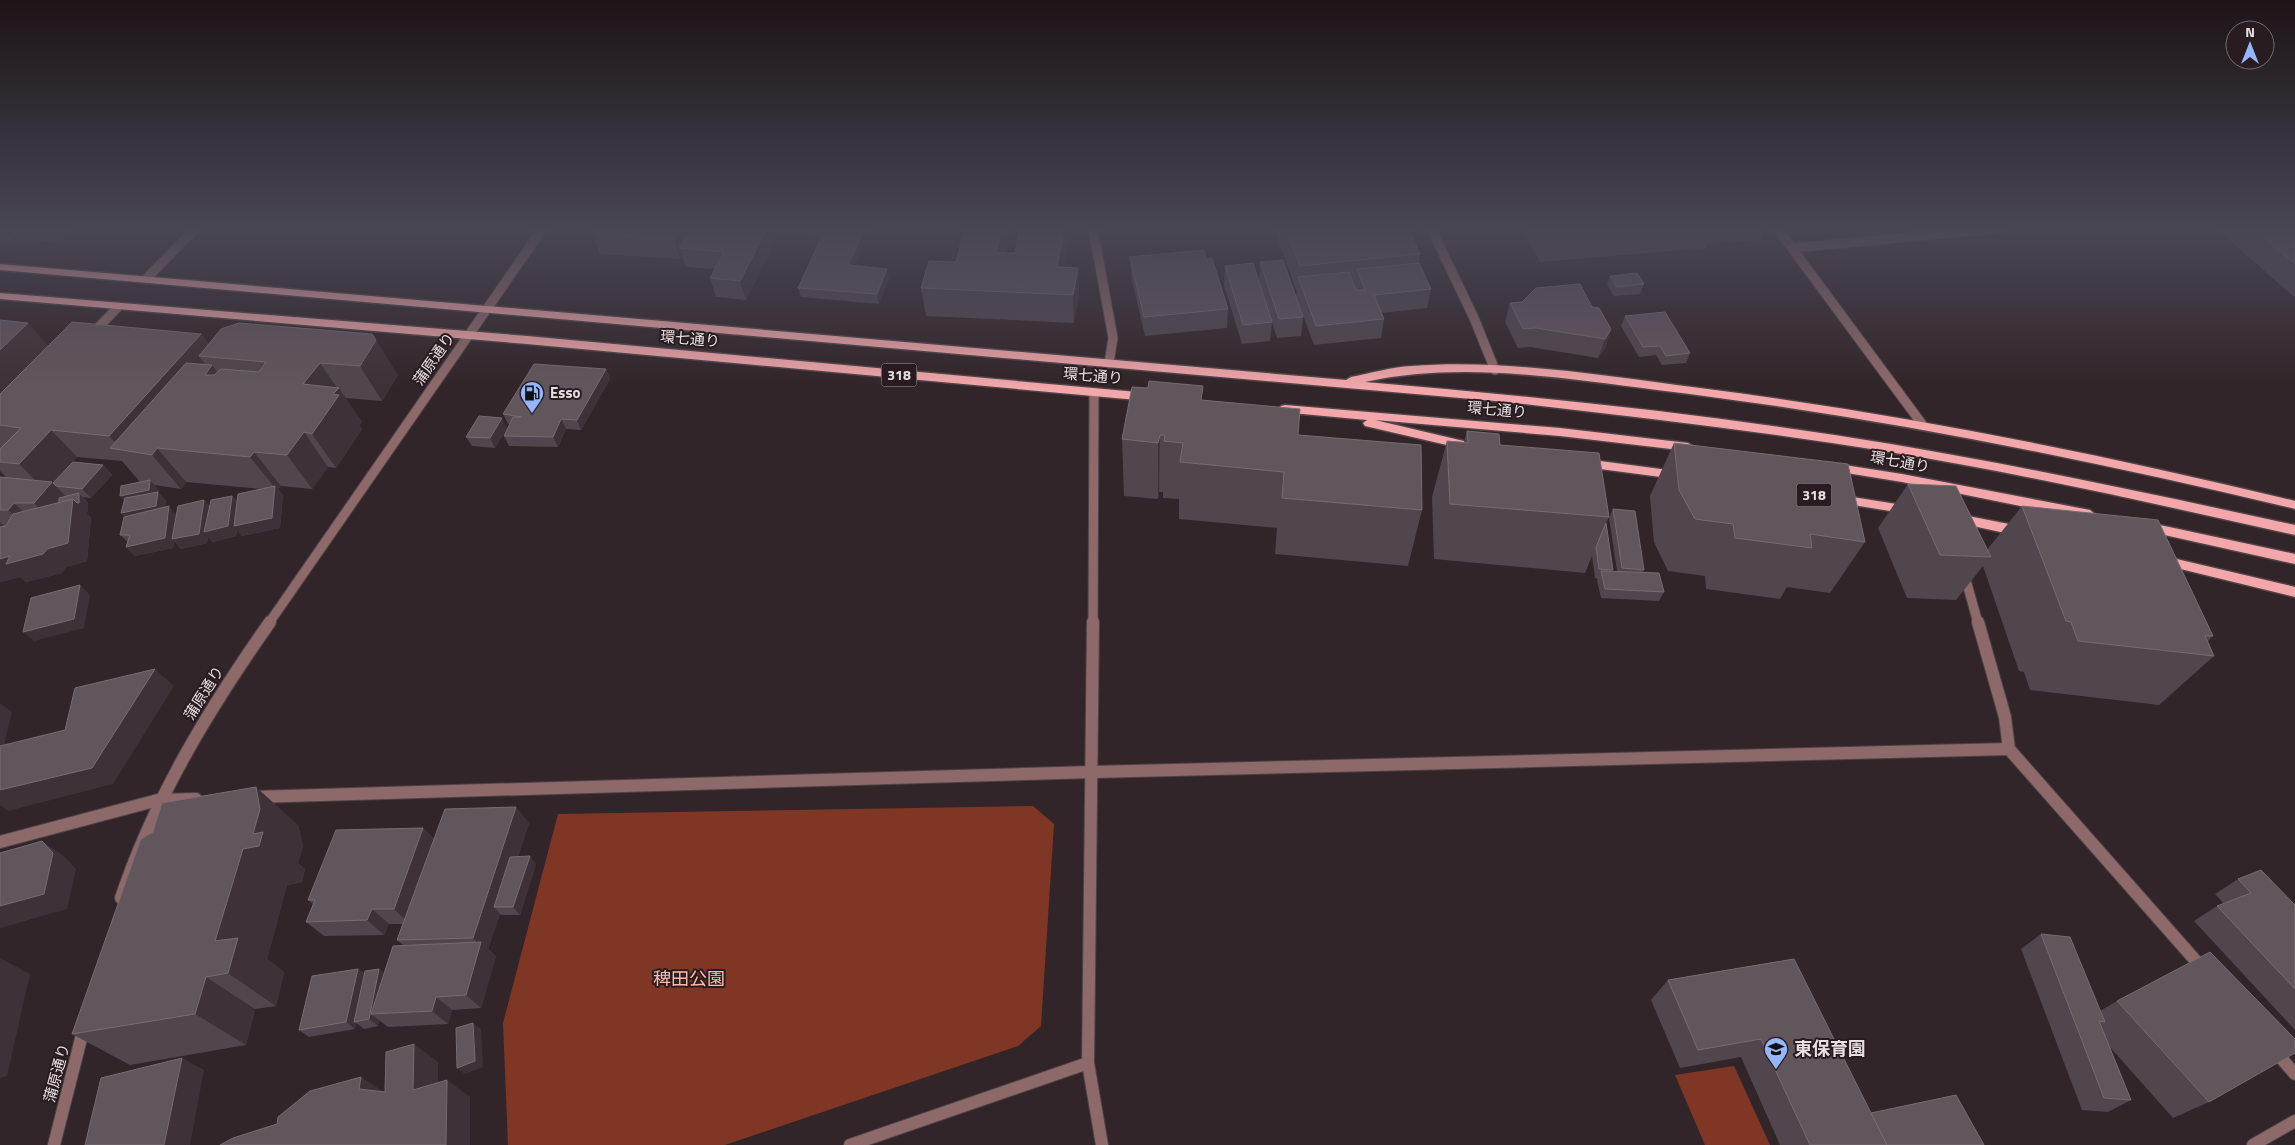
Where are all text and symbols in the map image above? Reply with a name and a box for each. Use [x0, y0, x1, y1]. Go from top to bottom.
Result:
north arrow [2225, 20, 2275, 70]
text: N [2245, 21, 2255, 42]
street label: 環七通り [659, 324, 721, 353]
street label: 蒲原通り [407, 328, 460, 390]
street label: 環七通り [1062, 361, 1124, 390]
road number: 318 [882, 364, 916, 386]
fuel station icon: Esso [519, 380, 545, 414]
place label: Esso [550, 381, 580, 404]
street label: 環七通り [1466, 395, 1528, 424]
street label: 環七通り [1869, 445, 1932, 478]
road number: 318 [1796, 484, 1832, 506]
street label: 蒲原通り [178, 661, 229, 724]
park label: 稗田公園 [653, 965, 725, 992]
place label: 東保育園 [1794, 1035, 1866, 1062]
school or university icon: 東保育園 [1763, 1036, 1789, 1070]
street label: 蒲原通り [38, 1041, 75, 1105]

